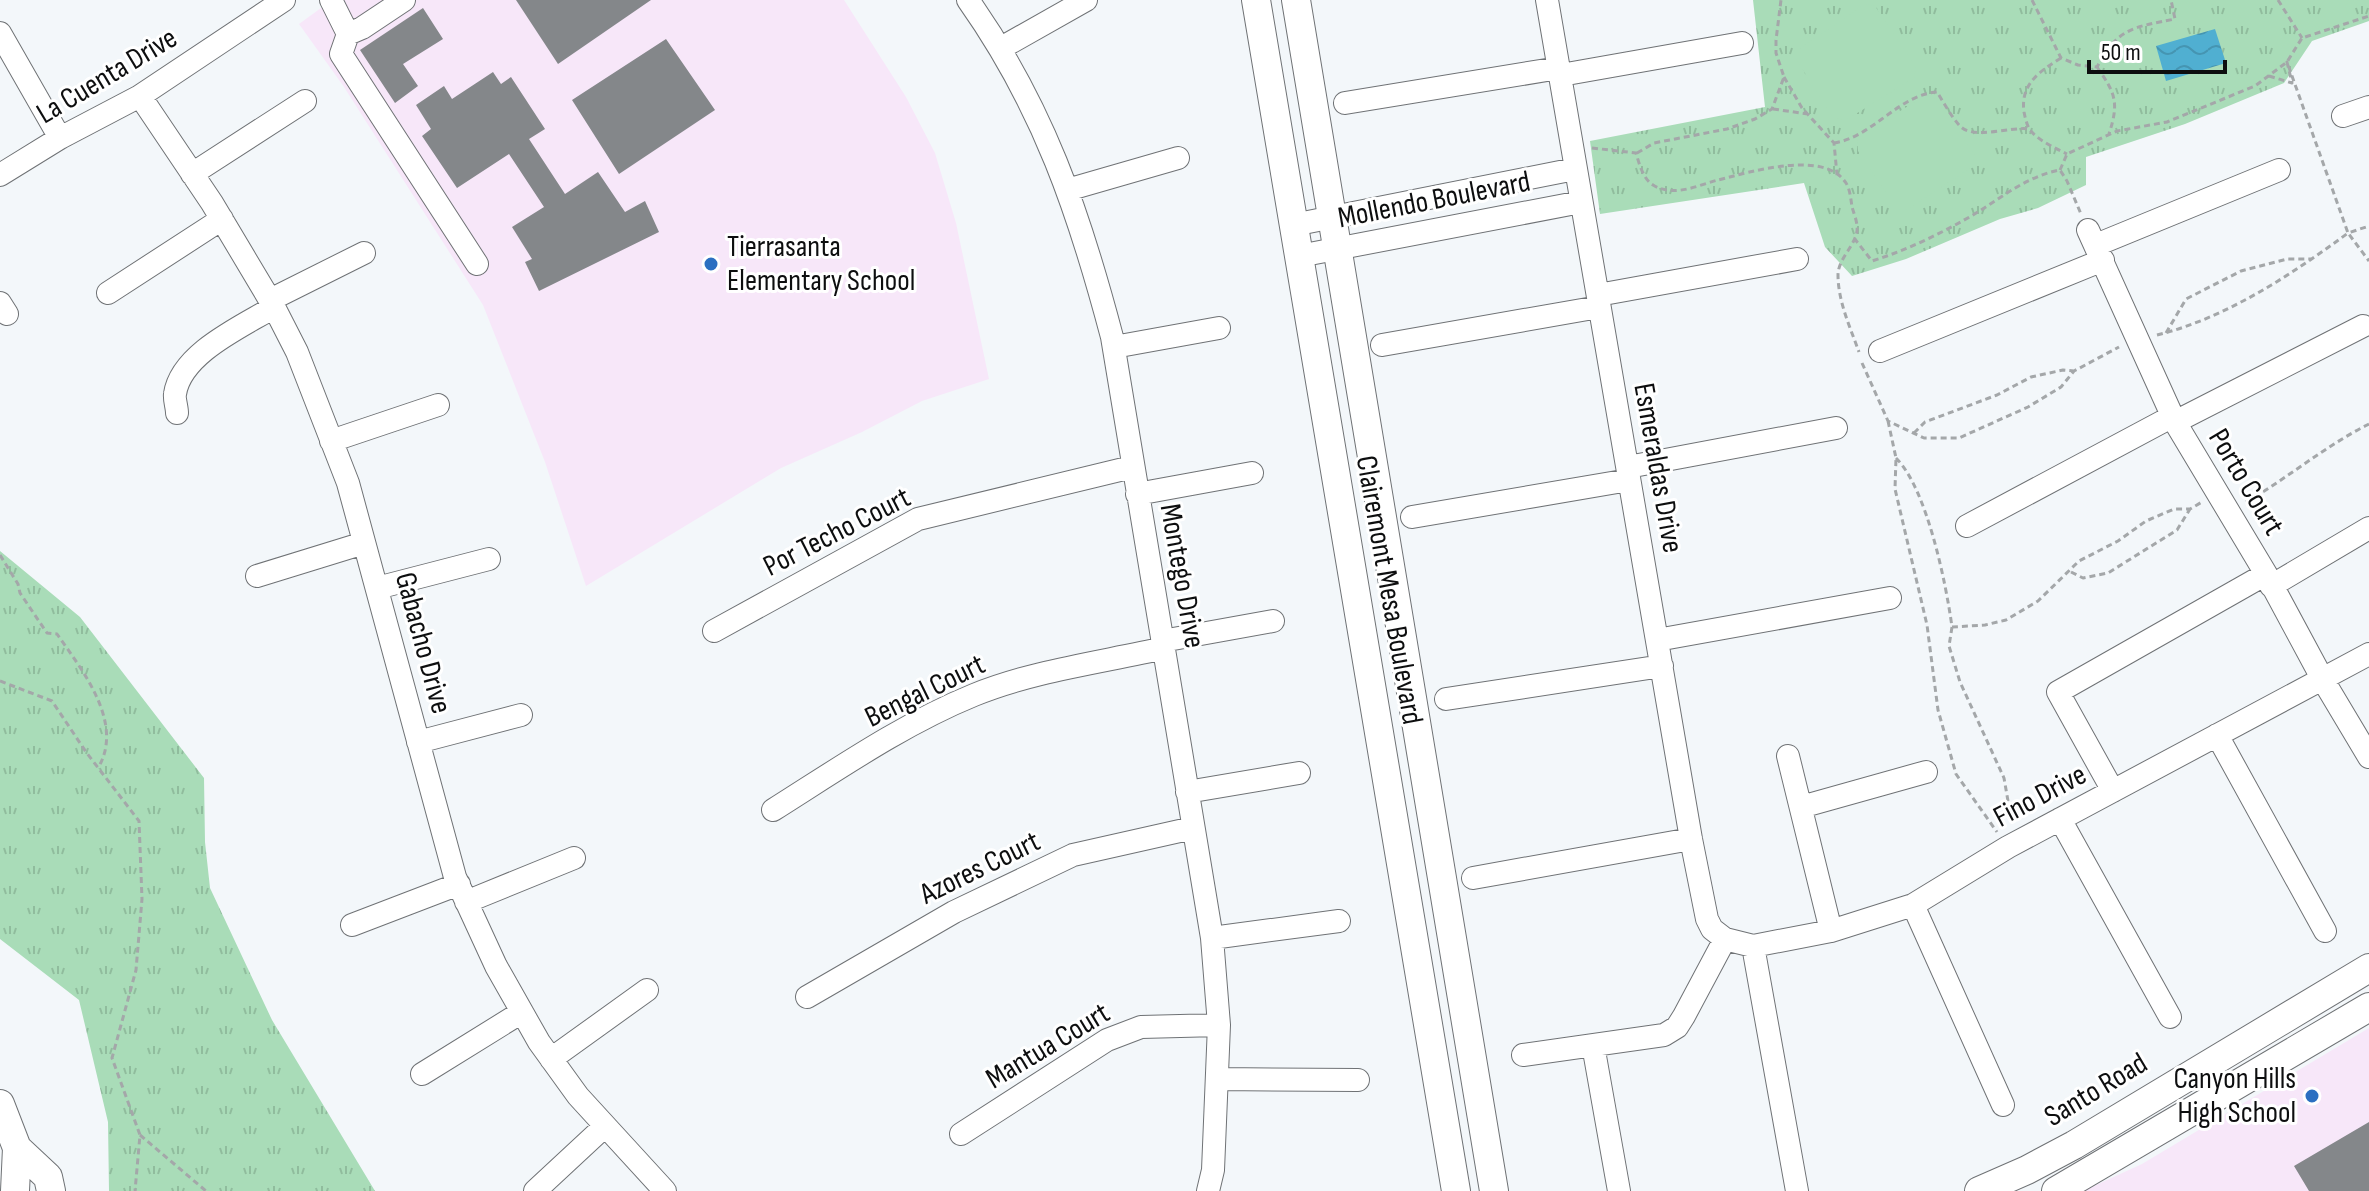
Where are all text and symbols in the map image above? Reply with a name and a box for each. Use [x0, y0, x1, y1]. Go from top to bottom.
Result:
street label: La Cuenta Drive [30, 20, 184, 132]
scale bar [2089, 24, 2225, 74]
text: 50 m [2101, 38, 2141, 67]
street label: Mollendo Boulevard [1335, 164, 1533, 236]
place label: Tierrasanta Elementary School [727, 229, 915, 299]
marker: Tierrasanta Elementary School [702, 255, 720, 273]
street label: Esmeraldas Drive [1625, 380, 1691, 556]
street label: Porto Court [2200, 422, 2292, 542]
street label: Clairemont Mesa Boulevard [1348, 453, 1430, 727]
street label: Por Techo Court [757, 480, 917, 584]
street label: Montego Drive [1152, 501, 1212, 651]
street label: Gabacho Drive [387, 568, 459, 718]
street label: Bengal Court [859, 647, 991, 735]
street label: Fino Drive [1987, 757, 2093, 835]
street label: Azores Court [913, 824, 1046, 913]
street label: Mantua Court [980, 995, 1116, 1097]
street label: Santo Road [2038, 1045, 2154, 1135]
place label: Canyon Hills High School [2174, 1061, 2296, 1131]
marker: Canyon Hills High School [2303, 1087, 2321, 1105]

